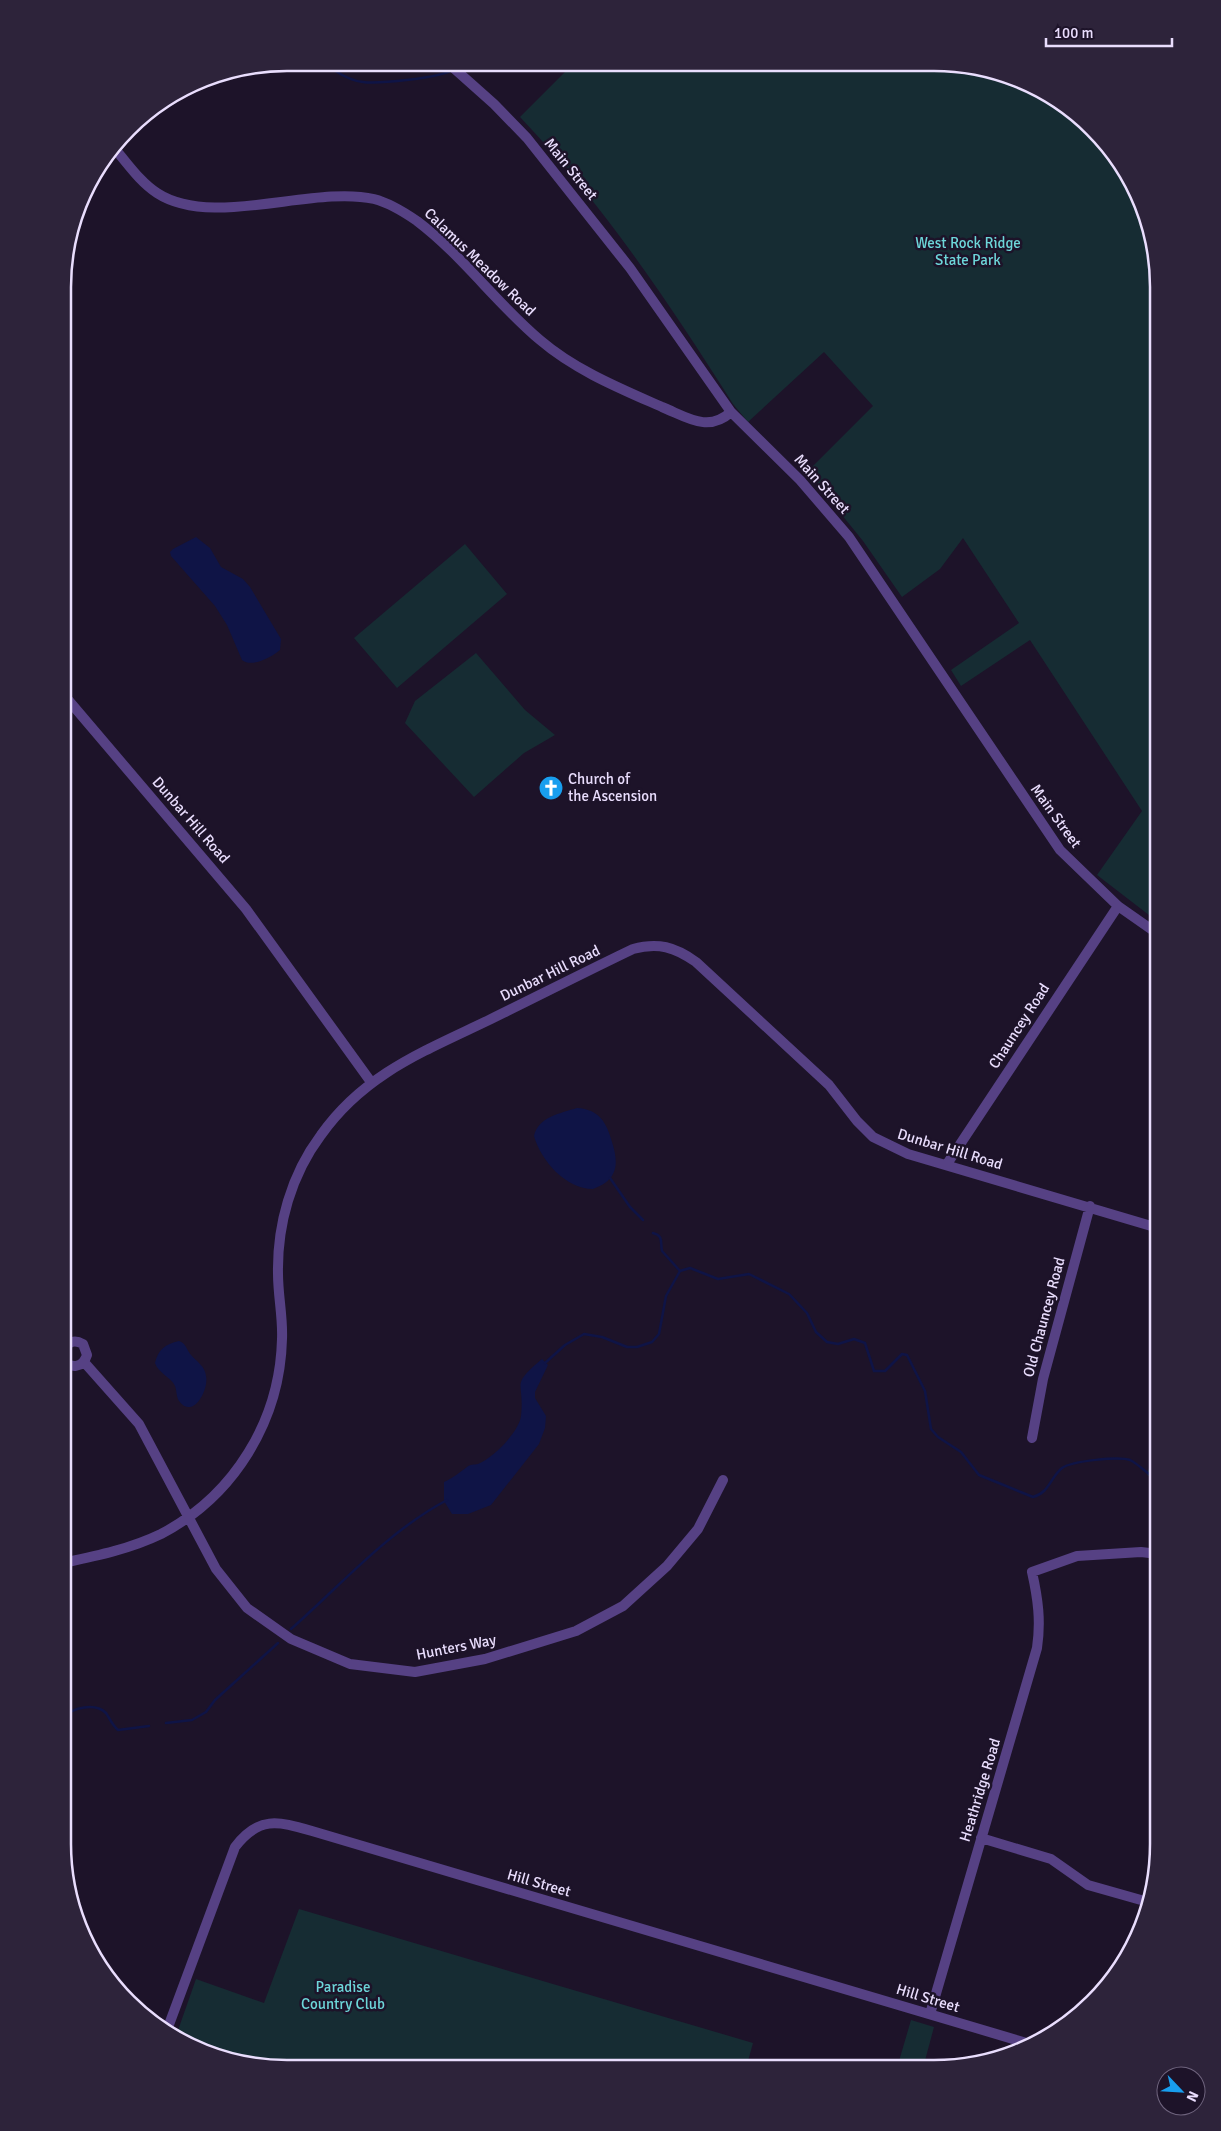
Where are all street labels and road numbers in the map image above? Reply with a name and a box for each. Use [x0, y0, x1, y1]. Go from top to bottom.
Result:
street label: Main Street [541, 134, 601, 204]
street label: Calamus Meadow Road [421, 204, 539, 320]
street label: Main Street [790, 450, 854, 518]
street label: Dunbar Hill Road [149, 773, 233, 867]
street label: Main Street [1027, 781, 1085, 851]
street label: Dunbar Hill Road [497, 941, 603, 1005]
street label: Chauncey Road [985, 980, 1053, 1072]
street label: Dunbar Hill Road [895, 1125, 1005, 1174]
street label: Old Chauncey Road [1019, 1255, 1069, 1379]
street label: Hunters Way [414, 1630, 498, 1664]
street label: Heathridge Road [956, 1736, 1004, 1844]
street label: Hill Street [505, 1865, 573, 1901]
street label: Hill Street [894, 1980, 962, 2016]

